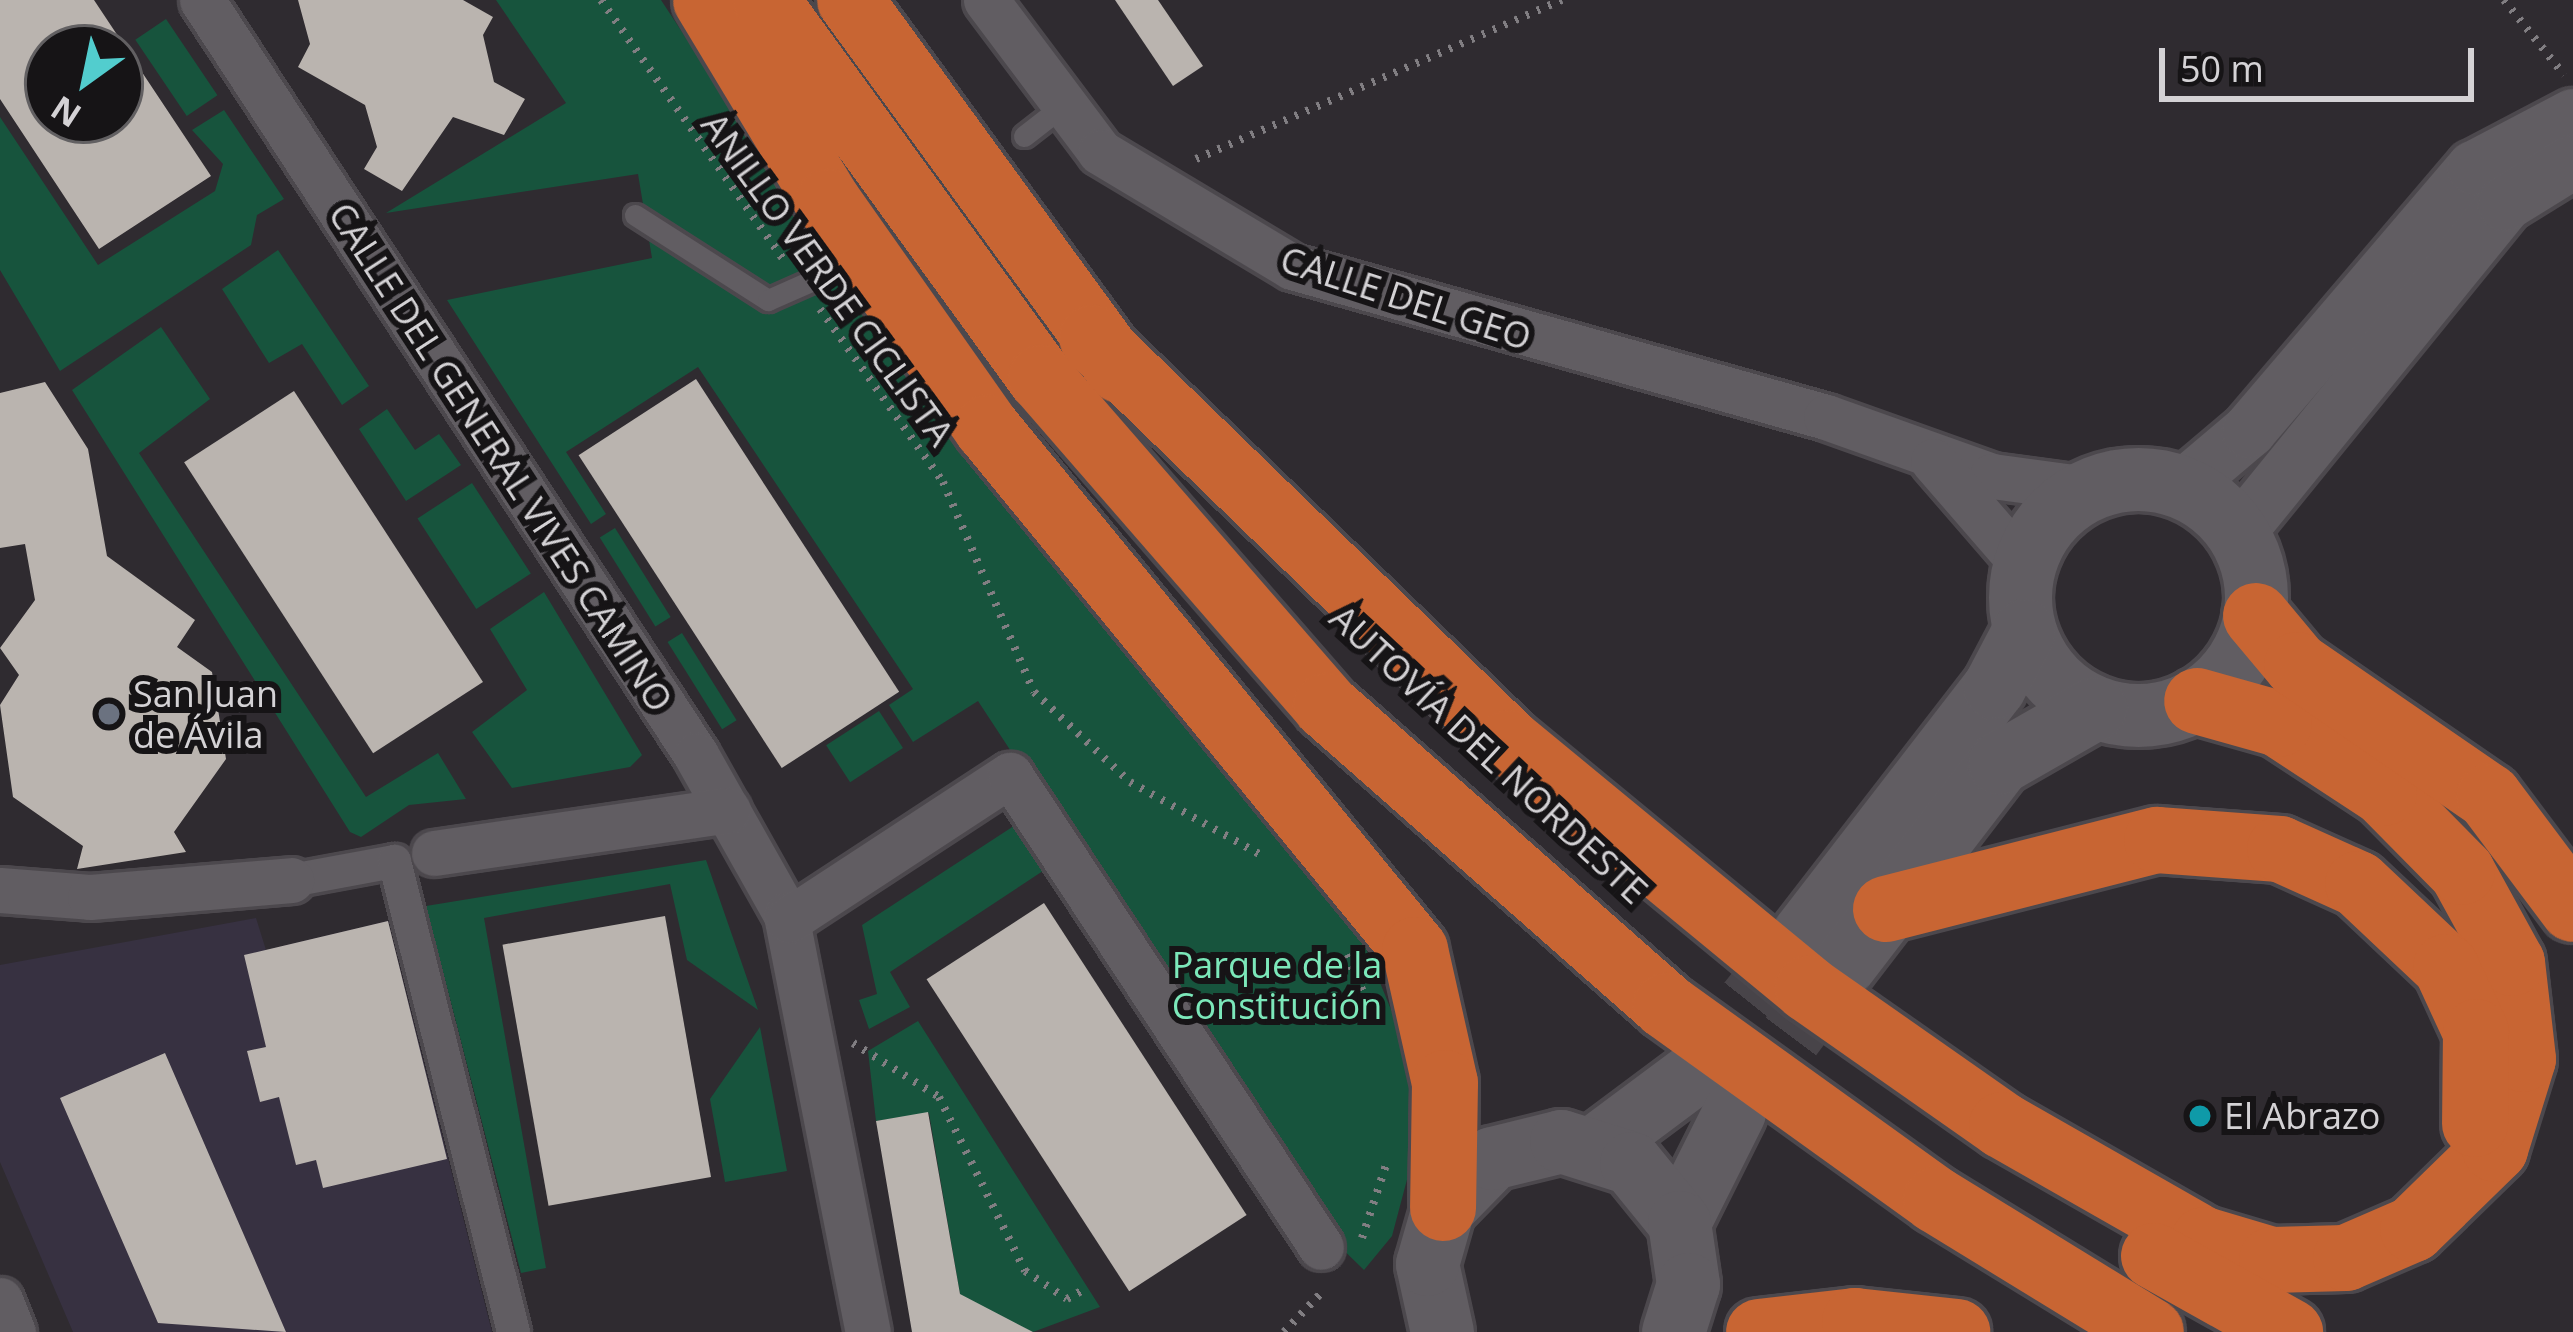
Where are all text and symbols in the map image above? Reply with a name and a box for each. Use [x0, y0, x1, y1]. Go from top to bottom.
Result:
north arrow [24, 24, 144, 144]
scale bar [2165, 24, 2480, 98]
text: 50 m [2180, 44, 2264, 93]
text: N [42, 86, 89, 138]
street label: ANILLO VERDE CICLISTA [693, 104, 963, 454]
street label: CALLE DEL GENERAL VIVES CAMINO [320, 194, 682, 720]
street label: CALLE DEL GEO [1275, 237, 1537, 359]
street label: AUTOVÍA DEL NORDESTE [1322, 596, 1656, 912]
place label: San Juan de Ávila [133, 671, 278, 756]
marker: San Juan de Ávila [96, 701, 122, 727]
park label: Parque de la Constitución [1172, 942, 1382, 1027]
place label: El Abrazo [2224, 1094, 2380, 1138]
marker: El Abrazo [2187, 1103, 2213, 1129]

